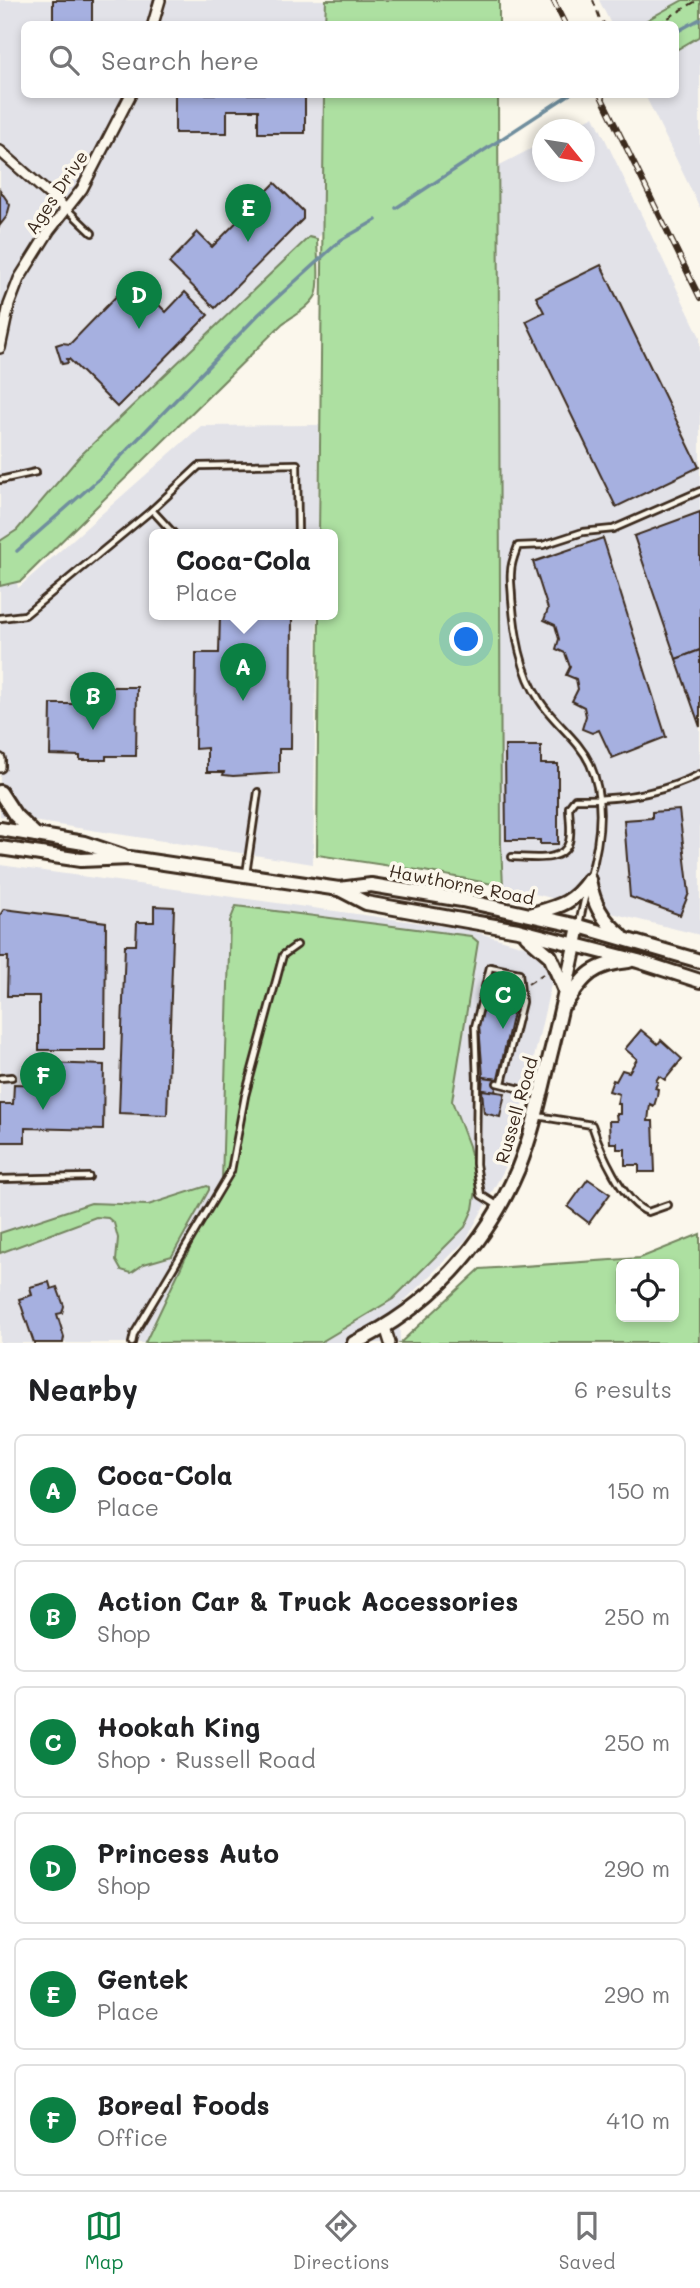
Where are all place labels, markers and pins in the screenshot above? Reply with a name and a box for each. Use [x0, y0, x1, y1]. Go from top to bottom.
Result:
pin: E [225, 184, 271, 242]
pin: D [116, 271, 162, 329]
pin: A [220, 643, 266, 701]
pin: B [70, 672, 116, 730]
pin: C [480, 971, 526, 1029]
pin: F [20, 1052, 66, 1110]

